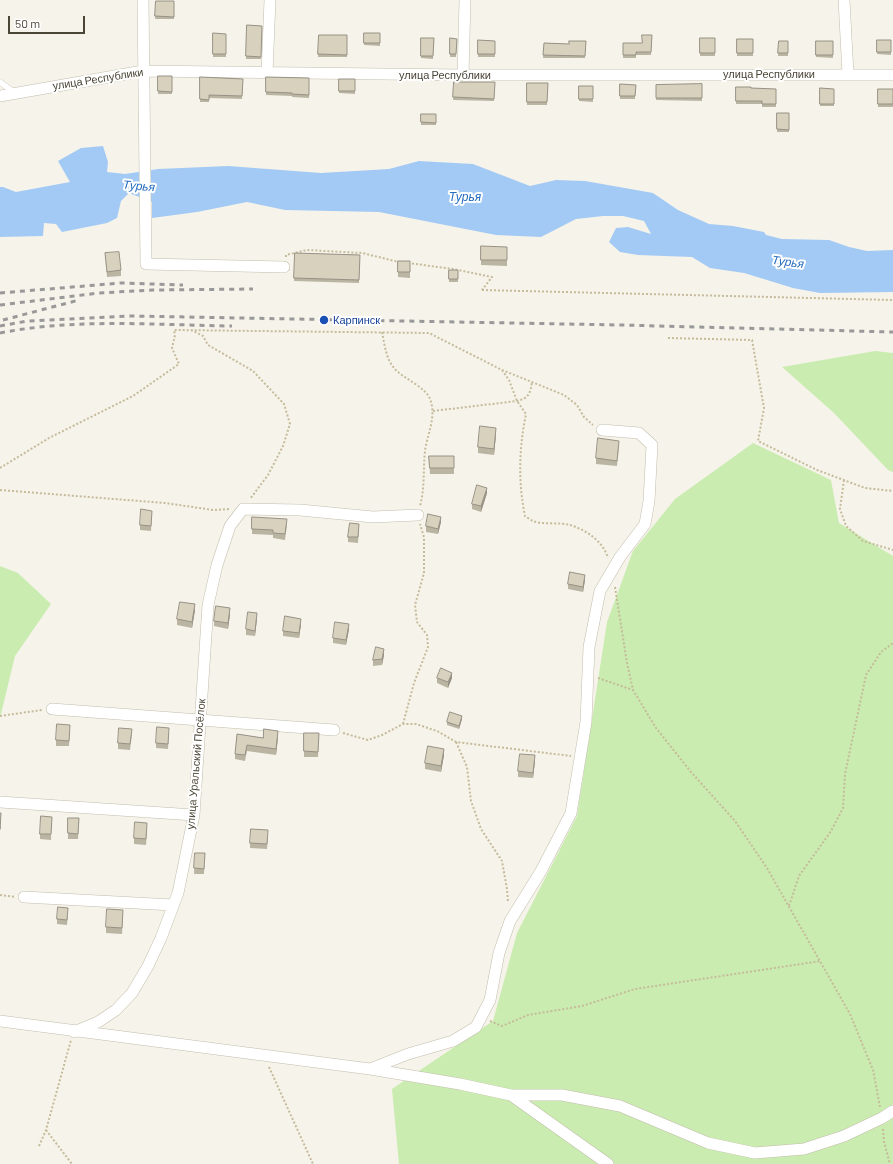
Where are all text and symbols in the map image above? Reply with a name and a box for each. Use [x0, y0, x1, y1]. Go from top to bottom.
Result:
scale bar [10, 8, 87, 34]
text: 50 m [15, 16, 40, 30]
street label: улица Республики [52, 65, 144, 93]
street label: улица Республики [723, 67, 815, 81]
street label: улица Республики [399, 68, 491, 82]
water label: Турья [122, 177, 156, 195]
water label: Турья [449, 190, 481, 204]
water label: Турья [771, 253, 805, 271]
place label: Карпинск [333, 313, 380, 327]
marker: Карпинск [318, 314, 330, 326]
street label: улица Уральский Посёлок [184, 698, 208, 830]

